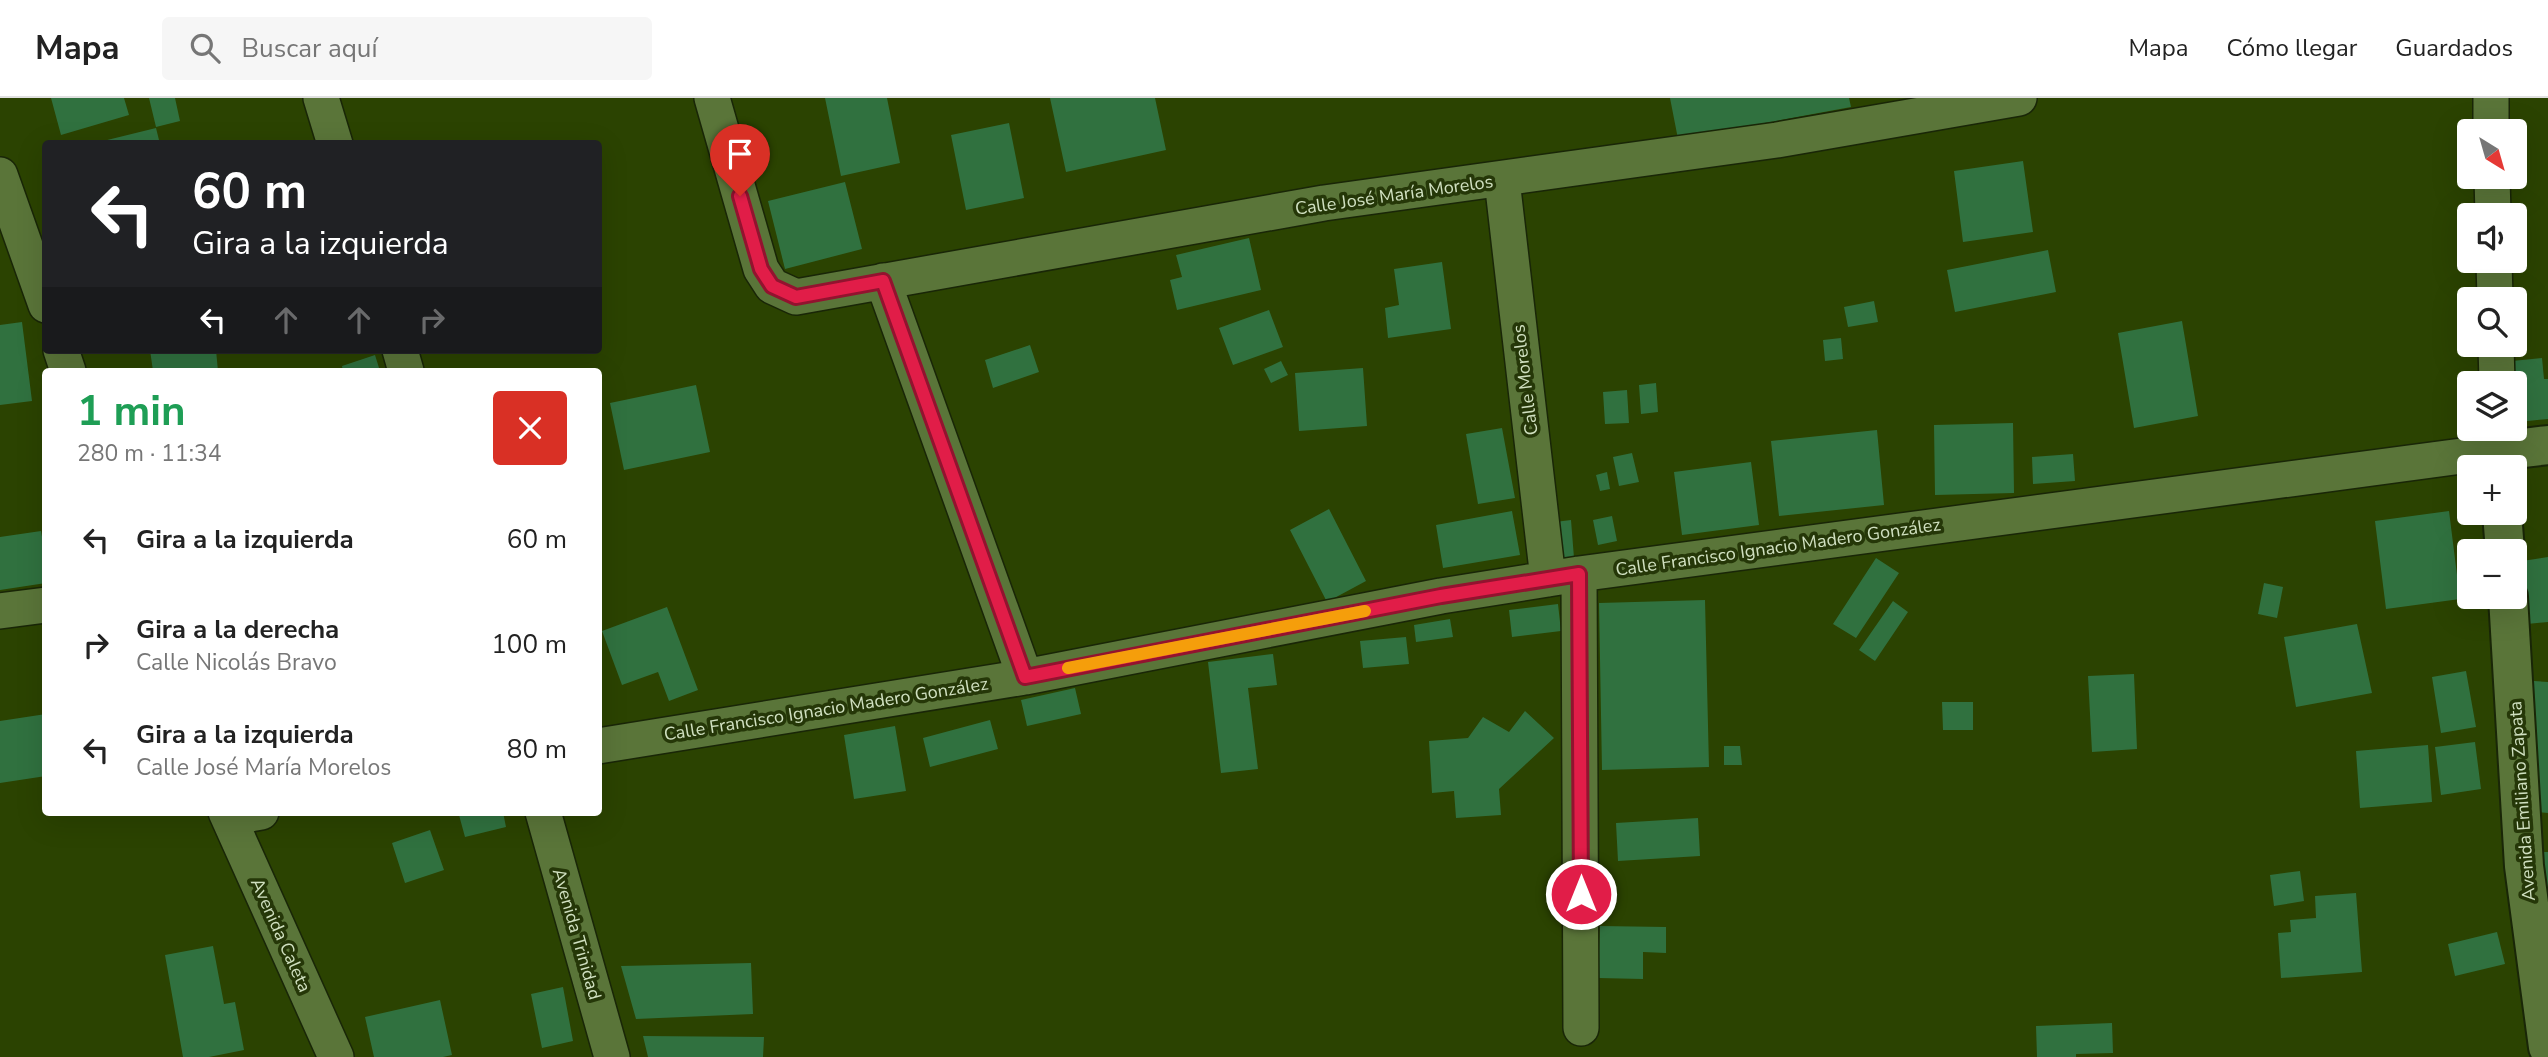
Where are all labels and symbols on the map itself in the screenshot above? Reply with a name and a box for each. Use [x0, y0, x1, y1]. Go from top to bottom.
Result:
north arrow [2457, 119, 2527, 189]
pin [710, 124, 770, 196]
street label: Calle José María Morelos [1293, 169, 1495, 221]
street label: Calle Morelos [1506, 323, 1544, 437]
street label: Calle Francisco Ignacio Madero González [1614, 512, 1942, 582]
street label: Calle Francisco Ignacio Madero González [662, 671, 990, 747]
street label: Avenida Emiliano Zapata [2503, 700, 2541, 902]
position arrow [1544, 857, 1618, 931]
street label: Avenida Trinidad [547, 866, 607, 1002]
street label: Avenida Caleta [245, 874, 317, 996]

